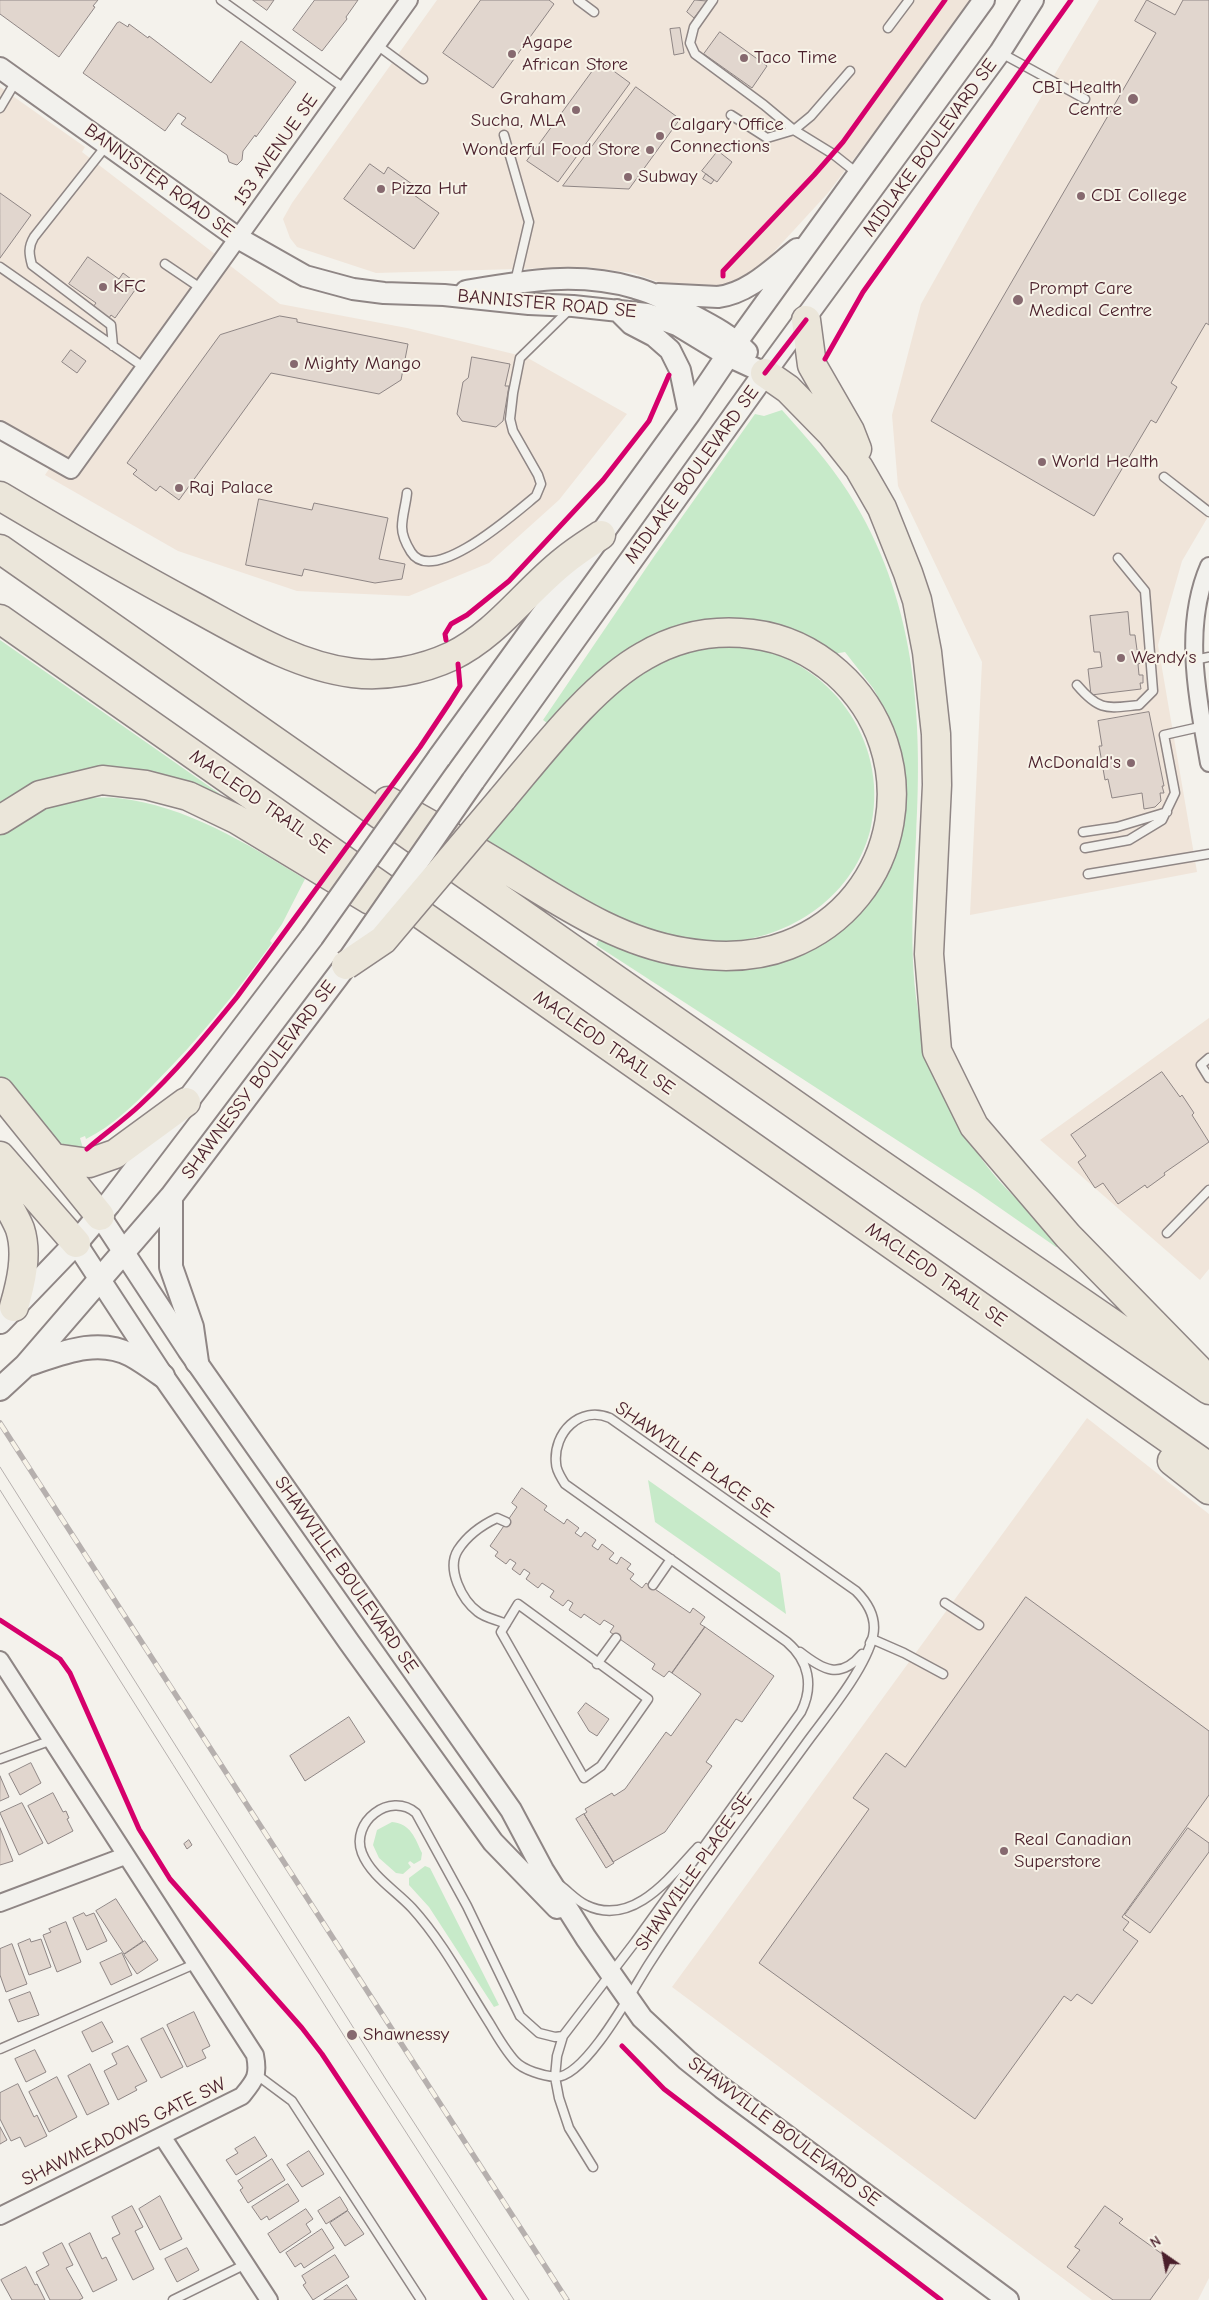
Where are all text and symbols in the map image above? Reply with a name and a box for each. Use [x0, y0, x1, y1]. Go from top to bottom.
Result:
place label: Agape African Store [522, 32, 628, 76]
place label: Taco Time [754, 47, 837, 69]
marker: Agape African Store [506, 48, 518, 60]
marker: Taco Time [738, 52, 750, 64]
street label: MIDLAKE BOULEVARD SE [858, 55, 1002, 241]
place label: CBI Health Centre [1032, 77, 1122, 121]
place label: Graham Sucha, MLA [471, 88, 566, 132]
street label: 153 AVENUE SE [229, 90, 323, 210]
marker: CBI Health Centre [1126, 92, 1140, 106]
marker: Graham Sucha, MLA [570, 104, 582, 116]
place label: Calgary Office Connections [670, 114, 784, 158]
street label: BANNISTER ROAD SE [80, 119, 238, 243]
marker: Calgary Office Connections [654, 130, 666, 142]
place label: Wonderful Food Store [463, 139, 640, 161]
marker: Wonderful Food Store [644, 144, 656, 156]
place label: Subway [638, 166, 698, 188]
marker: Subway [622, 171, 634, 183]
place label: Pizza Hut [391, 178, 467, 200]
marker: Pizza Hut [375, 183, 387, 195]
place label: CDI College [1091, 185, 1187, 207]
marker: CDI College [1075, 190, 1087, 202]
place label: KFC [113, 276, 146, 298]
place label: Prompt Care Medical Centre [1029, 278, 1152, 322]
marker: KFC [97, 281, 109, 293]
street label: BANNISTER ROAD SE [457, 285, 637, 323]
marker: Prompt Care Medical Centre [1011, 293, 1025, 307]
place label: Mighty Mango [304, 353, 421, 375]
marker: Mighty Mango [288, 358, 300, 370]
street label: MIDLAKE BOULEVARD SE [620, 382, 764, 568]
place label: World Health [1052, 451, 1159, 473]
marker: World Health [1036, 456, 1048, 468]
place label: Raj Palace [189, 477, 273, 499]
marker: Raj Palace [173, 482, 185, 494]
place label: Wendy's [1131, 647, 1196, 669]
marker: Wendy's [1115, 652, 1127, 664]
street label: MACLEOD TRAIL SE [185, 745, 335, 859]
place label: McDonald's [1028, 752, 1121, 774]
marker: McDonald's [1125, 757, 1137, 769]
street label: SHAWNESSY BOULEVARD SE [177, 976, 341, 1184]
street label: MACLEOD TRAIL SE [529, 986, 679, 1100]
street label: MACLEOD TRAIL SE [861, 1218, 1011, 1332]
street label: SHAWVILLE PLACE SE [611, 1397, 777, 1523]
street label: SHAWVILLE BOULEVARD SE [269, 1472, 423, 1678]
street label: SHAWVILLE PLACE SE [631, 1789, 757, 1955]
place label: Real Canadian Superstore [1014, 1829, 1131, 1873]
marker: Real Canadian Superstore [998, 1845, 1010, 1857]
place label: Shawnessy [363, 2024, 449, 2046]
marker: Shawnessy [345, 2028, 359, 2042]
street label: SHAWVILLE BOULEVARD SE [683, 2052, 885, 2212]
street label: SHAWMEADOWS GATE SW [18, 2073, 230, 2191]
north arrow [1139, 2230, 1189, 2280]
text: N [1147, 2232, 1164, 2252]

